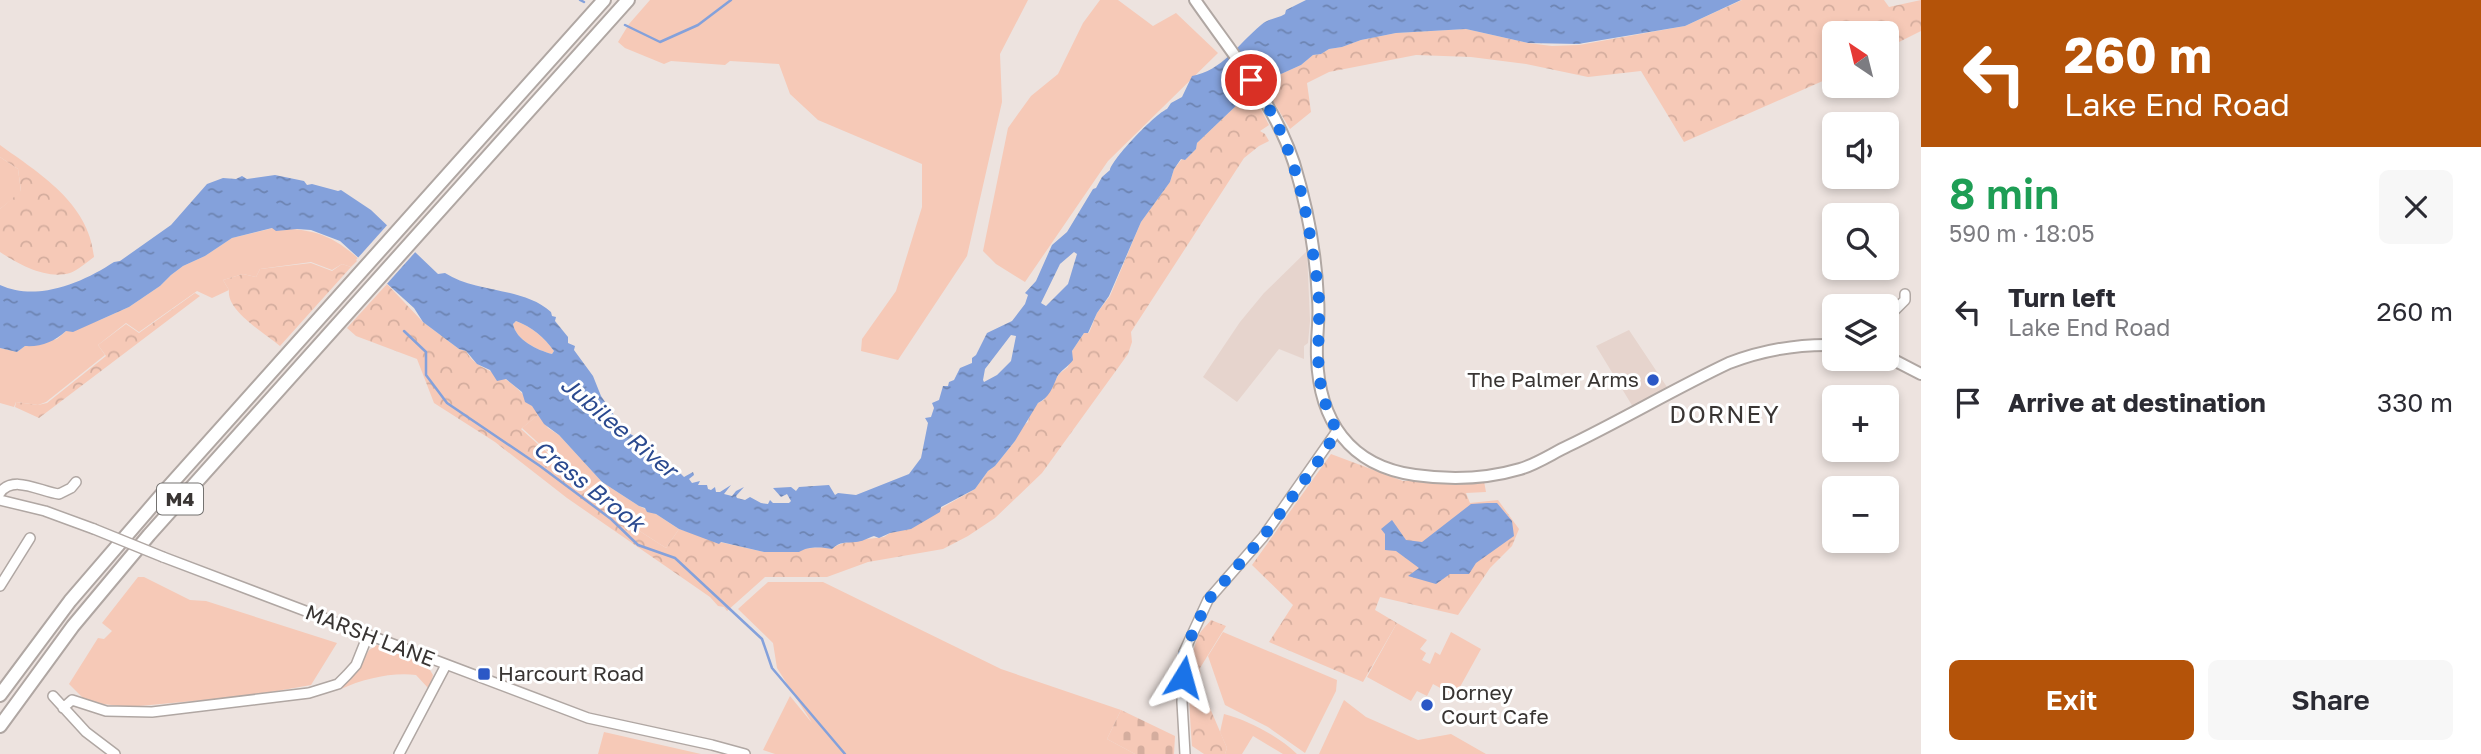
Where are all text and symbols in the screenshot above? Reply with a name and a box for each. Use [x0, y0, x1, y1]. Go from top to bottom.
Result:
north arrow [1822, 21, 1899, 98]
map controls [1822, 21, 1899, 553]
text: 260 m [2064, 25, 2212, 84]
icon: left [1949, 28, 2040, 119]
pin [1221, 50, 1281, 110]
icon: arrive [1232, 61, 1270, 99]
text: Lake End Road [2064, 85, 2290, 123]
button: sound [1822, 112, 1899, 189]
text: 8 min [1949, 168, 2059, 218]
button: close [2379, 170, 2453, 244]
button: search [1822, 203, 1899, 280]
text: 590 m · 18:05 [1949, 219, 2095, 247]
text: Turn left [2008, 282, 2116, 313]
icon: left [1949, 293, 1987, 331]
button: layers [1822, 294, 1899, 371]
text: 260 m [2377, 296, 2453, 327]
text: Lake End Road [2008, 313, 2170, 341]
place label: The Palmer Arms [1467, 366, 1639, 392]
water label: Jubilee River [556, 370, 686, 485]
marker: The Palmer Arms [1645, 372, 1661, 388]
icon: arrive [1949, 384, 1987, 422]
button: + [1822, 385, 1899, 462]
text: Arrive at destination [2008, 387, 2266, 418]
text: 330 m [2377, 387, 2453, 418]
district label: DORNEY [1669, 399, 1781, 428]
water label: Cress Brook [529, 433, 652, 538]
button: − [1822, 476, 1899, 553]
road number: M4 [157, 484, 203, 514]
street label: MARSH LANE [302, 598, 439, 672]
position arrow [1146, 640, 1220, 714]
place label: Harcourt Road [498, 660, 644, 686]
button: Exit [1949, 660, 2194, 740]
button: Share [2208, 660, 2453, 740]
marker: Harcourt Road [476, 666, 492, 682]
place label: Dorney Court Cafe [1441, 679, 1549, 729]
marker: Dorney Court Cafe [1419, 697, 1435, 713]

